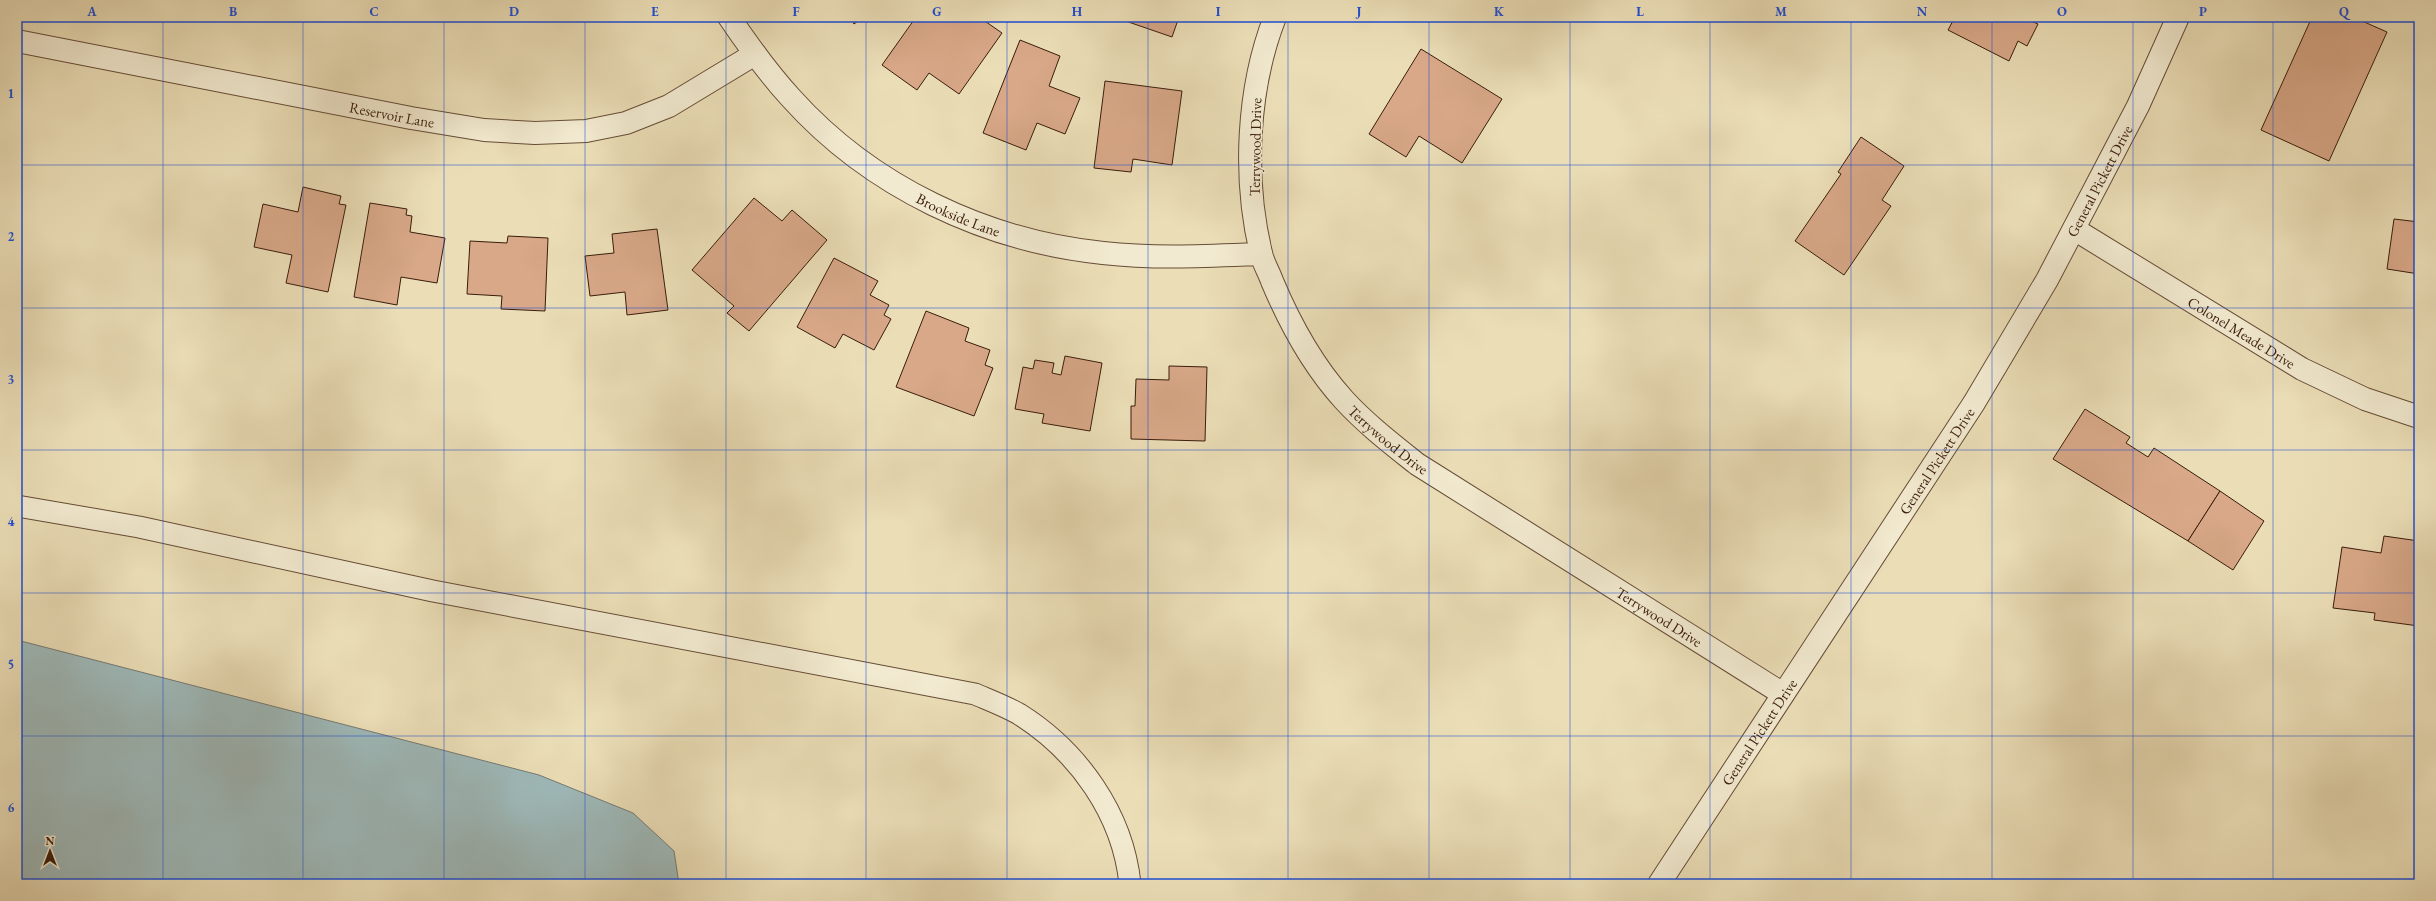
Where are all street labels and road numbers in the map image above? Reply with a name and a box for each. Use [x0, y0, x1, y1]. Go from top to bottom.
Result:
street label: Reservoir Lane [348, 97, 436, 131]
street label: Terrywood Drive [1245, 98, 1265, 196]
street label: General Pickett Drive [2062, 121, 2136, 240]
street label: Brookside Lane [913, 188, 1003, 240]
street label: Colonel Meade Drive [2185, 292, 2299, 372]
street label: Terrywood Drive [1344, 401, 1432, 478]
street label: General Pickett Drive [1894, 404, 1978, 518]
street label: Terrywood Drive [1613, 582, 1706, 651]
street label: General Pickett Drive [1717, 675, 1801, 789]

